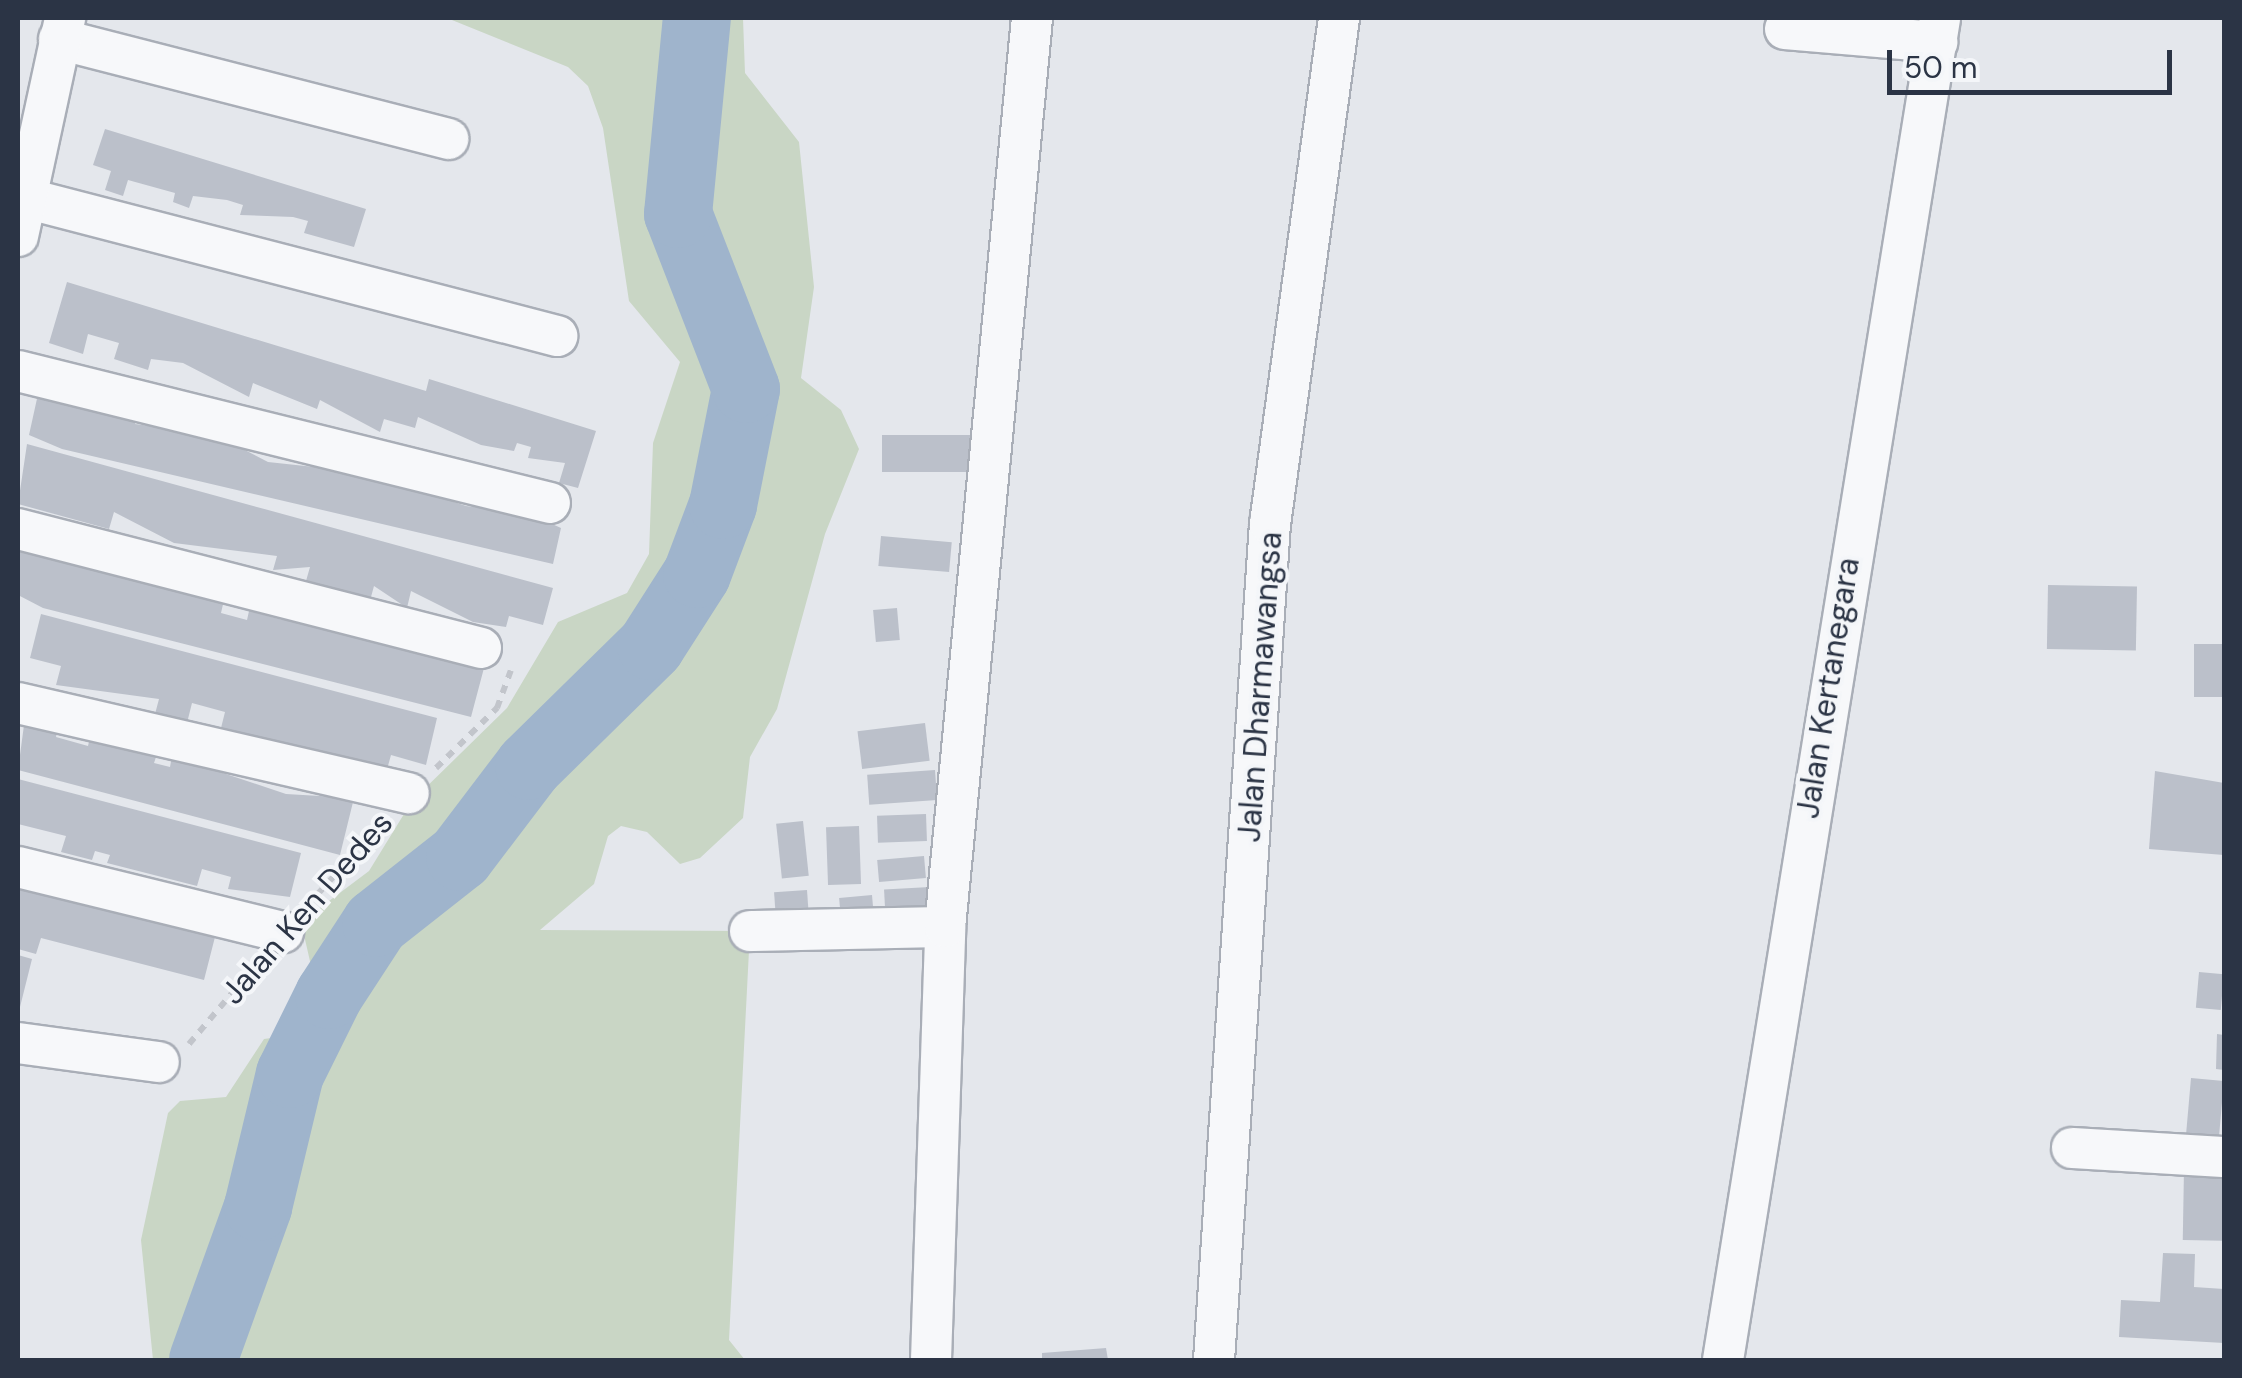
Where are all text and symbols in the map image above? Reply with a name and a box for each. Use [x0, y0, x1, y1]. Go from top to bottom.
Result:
scale bar [1892, 30, 2177, 92]
text: 50 m [1904, 48, 1978, 87]
street label: Jalan Dharmawangsa [1230, 531, 1290, 843]
street label: Jalan Kertanegara [1788, 555, 1868, 821]
street label: Jalan Ken Dedes [213, 804, 401, 1012]

